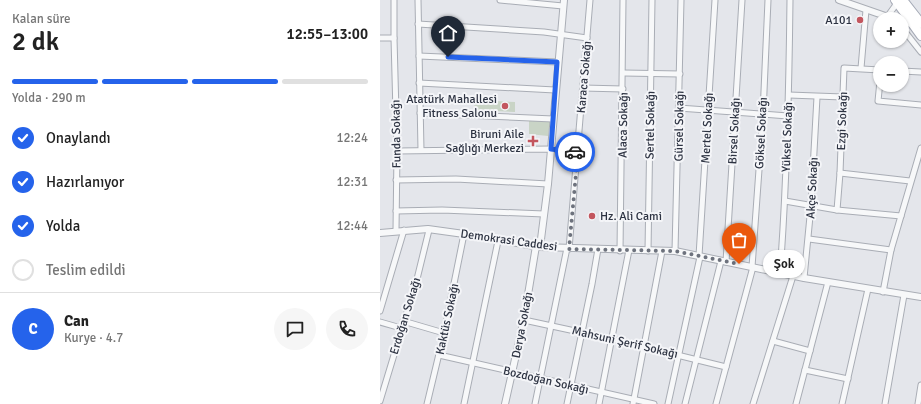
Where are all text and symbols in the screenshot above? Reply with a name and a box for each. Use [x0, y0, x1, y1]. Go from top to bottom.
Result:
text: Kalan süre [12, 11, 71, 27]
map controls [873, 12, 909, 92]
button: + [873, 12, 909, 48]
place label: A101 [825, 13, 852, 28]
marker: A101 [855, 15, 865, 25]
pin [431, 16, 465, 57]
icon: home [437, 22, 459, 44]
text: 12:55–13:00 [287, 25, 368, 43]
text: 2 dk [12, 26, 59, 58]
street label: Karaca Sokağı [574, 40, 595, 114]
button: − [873, 56, 909, 92]
text: Yolda · 290 m [12, 90, 86, 106]
street label: Sertel Sokağı [642, 91, 659, 159]
street label: Gürsel Sokağı [671, 91, 688, 161]
street label: Ezgi Sokağı [834, 91, 851, 151]
place label: Atatürk Mahallesi Fitness Salonu [406, 92, 497, 121]
street label: Alaca Sokağı [615, 92, 632, 158]
street label: Mertel Sokağı [698, 92, 717, 164]
street label: Birsel Sokağı [725, 97, 744, 165]
street label: Göksel Sokağı [752, 97, 771, 169]
street label: Funda Sokağı [388, 100, 405, 168]
marker: Atatürk Mahallesi Fitness Salonu [500, 101, 510, 111]
street label: Yüksel Sokağı [779, 102, 796, 172]
icon: check [12, 127, 34, 149]
place label: Biruni Aile Sağlığı Merkezi [446, 127, 524, 156]
text: Onaylandı [46, 129, 111, 147]
text: 12:24 [336, 130, 368, 146]
courier [555, 132, 595, 172]
marker: Biruni Aile Sağlığı Merkezi [527, 135, 539, 147]
icon: car [564, 141, 586, 163]
street label: Akçe Sokağı [803, 157, 822, 219]
icon: check [12, 171, 34, 193]
text: Hazırlanıyor [46, 173, 124, 191]
text: 12:31 [336, 174, 368, 190]
place label: Hz. Ali Cami [600, 209, 662, 224]
marker: Hz. Ali Cami [587, 211, 597, 221]
icon: check [12, 215, 34, 237]
text: Yolda [46, 217, 80, 235]
text: 12:44 [336, 218, 368, 234]
pin [722, 223, 756, 264]
street label: Demokrasi Caddesi [460, 226, 558, 255]
icon: bag [728, 229, 750, 251]
callout: Şok [763, 250, 805, 278]
text: Şok [774, 256, 794, 272]
text: Teslim edildi [46, 261, 126, 279]
street label: Erdoğan Sokağı [387, 276, 424, 357]
street label: Kaktüs Sokağı [433, 282, 462, 356]
street label: Derya Sokağı [509, 291, 536, 360]
button: chat [274, 308, 316, 350]
button: phone [326, 308, 368, 350]
text: Can [64, 312, 89, 330]
text: C [28, 320, 38, 338]
street label: Mahsuni Şerif Sokağı [570, 323, 679, 362]
text: Kurye · 4.7 [64, 330, 123, 346]
street label: Bozdoğan Sokağı [502, 363, 590, 398]

